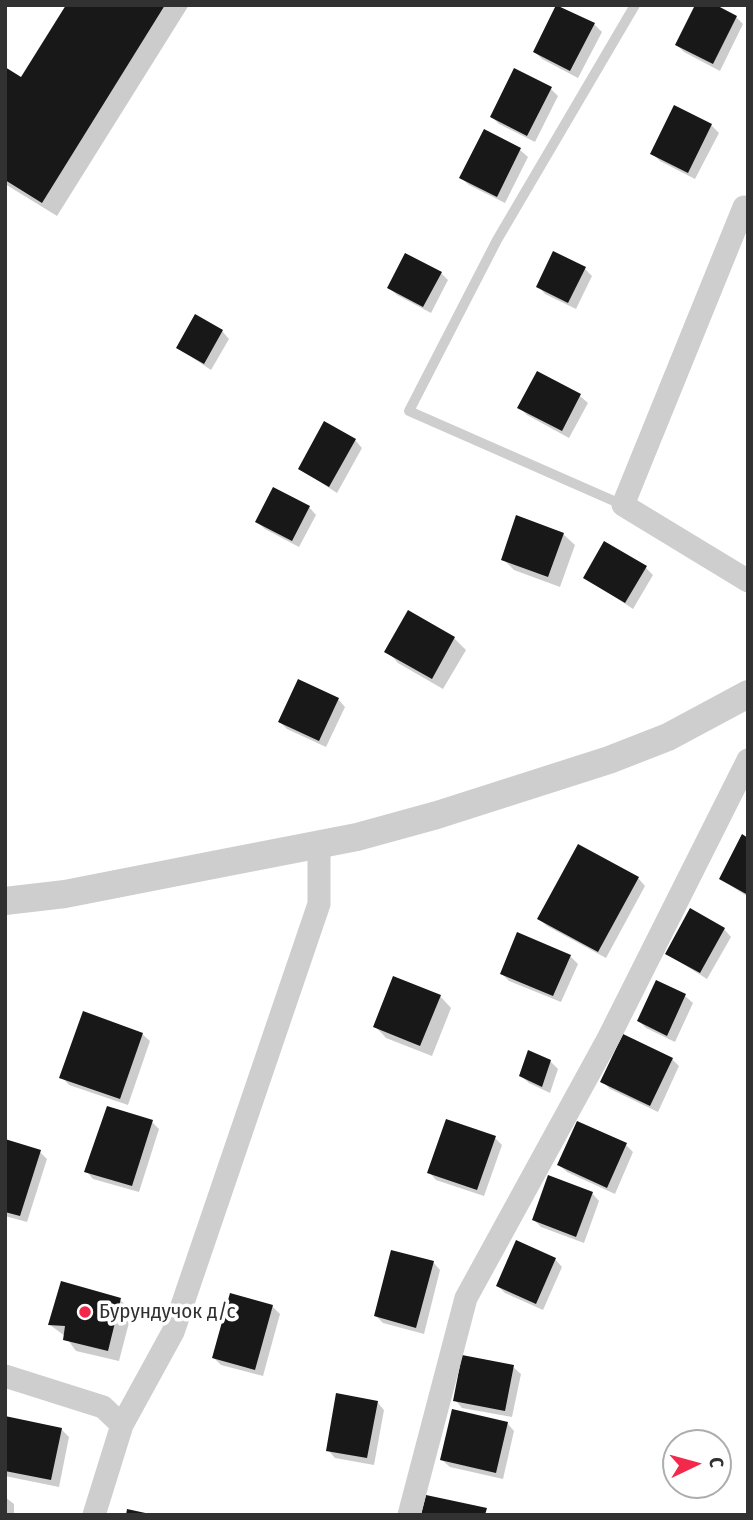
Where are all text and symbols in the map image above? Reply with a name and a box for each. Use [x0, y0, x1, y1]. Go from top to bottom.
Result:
place label: Бурундучок д/с [99, 1299, 235, 1325]
marker: Бурундучок д/с [77, 1304, 93, 1320]
north arrow [662, 1429, 732, 1499]
text: С [705, 1456, 728, 1468]

